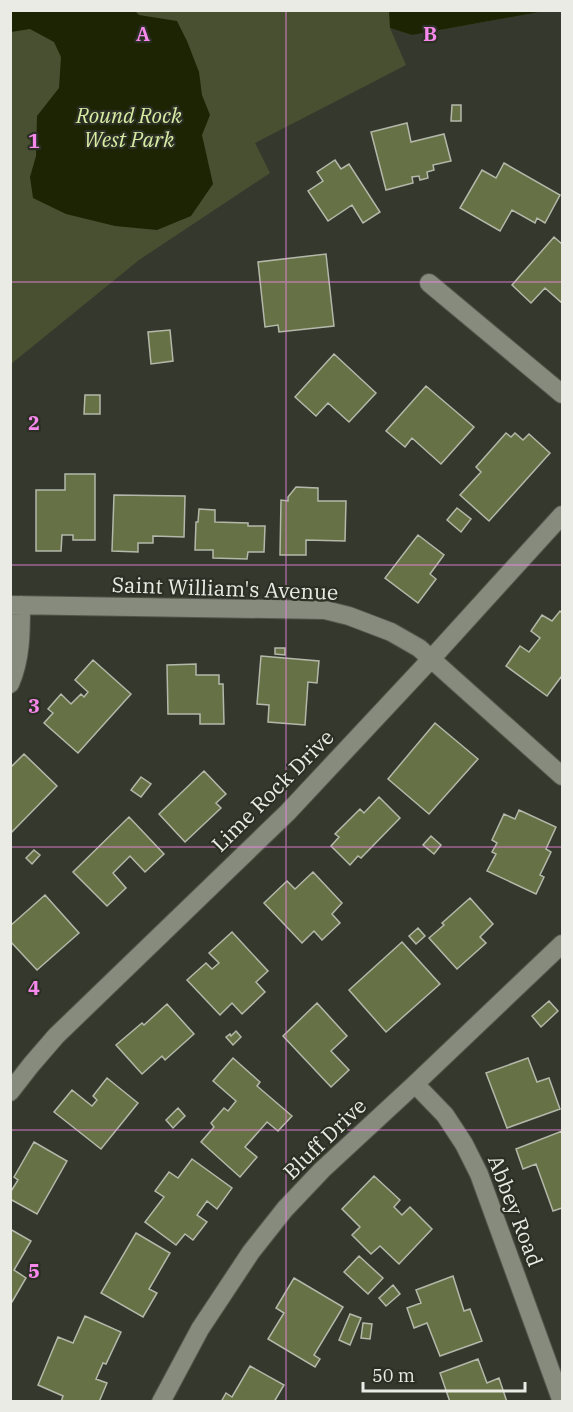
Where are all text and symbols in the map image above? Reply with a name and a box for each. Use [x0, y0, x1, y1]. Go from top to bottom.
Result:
text: A [136, 20, 150, 47]
text: B [423, 20, 437, 47]
park label: Round Rock West Park [75, 101, 183, 153]
text: 1 [28, 127, 40, 154]
text: 2 [28, 409, 40, 436]
street label: Saint William's Avenue [111, 570, 339, 606]
text: 3 [28, 692, 40, 719]
street label: Lime Rock Drive [205, 723, 339, 857]
text: 4 [28, 974, 40, 1001]
street label: Bluff Drive [277, 1092, 372, 1185]
street label: Abbey Road [482, 1151, 550, 1271]
text: 5 [28, 1257, 40, 1284]
scale bar [363, 1355, 525, 1393]
text: 50 m [372, 1364, 415, 1387]

